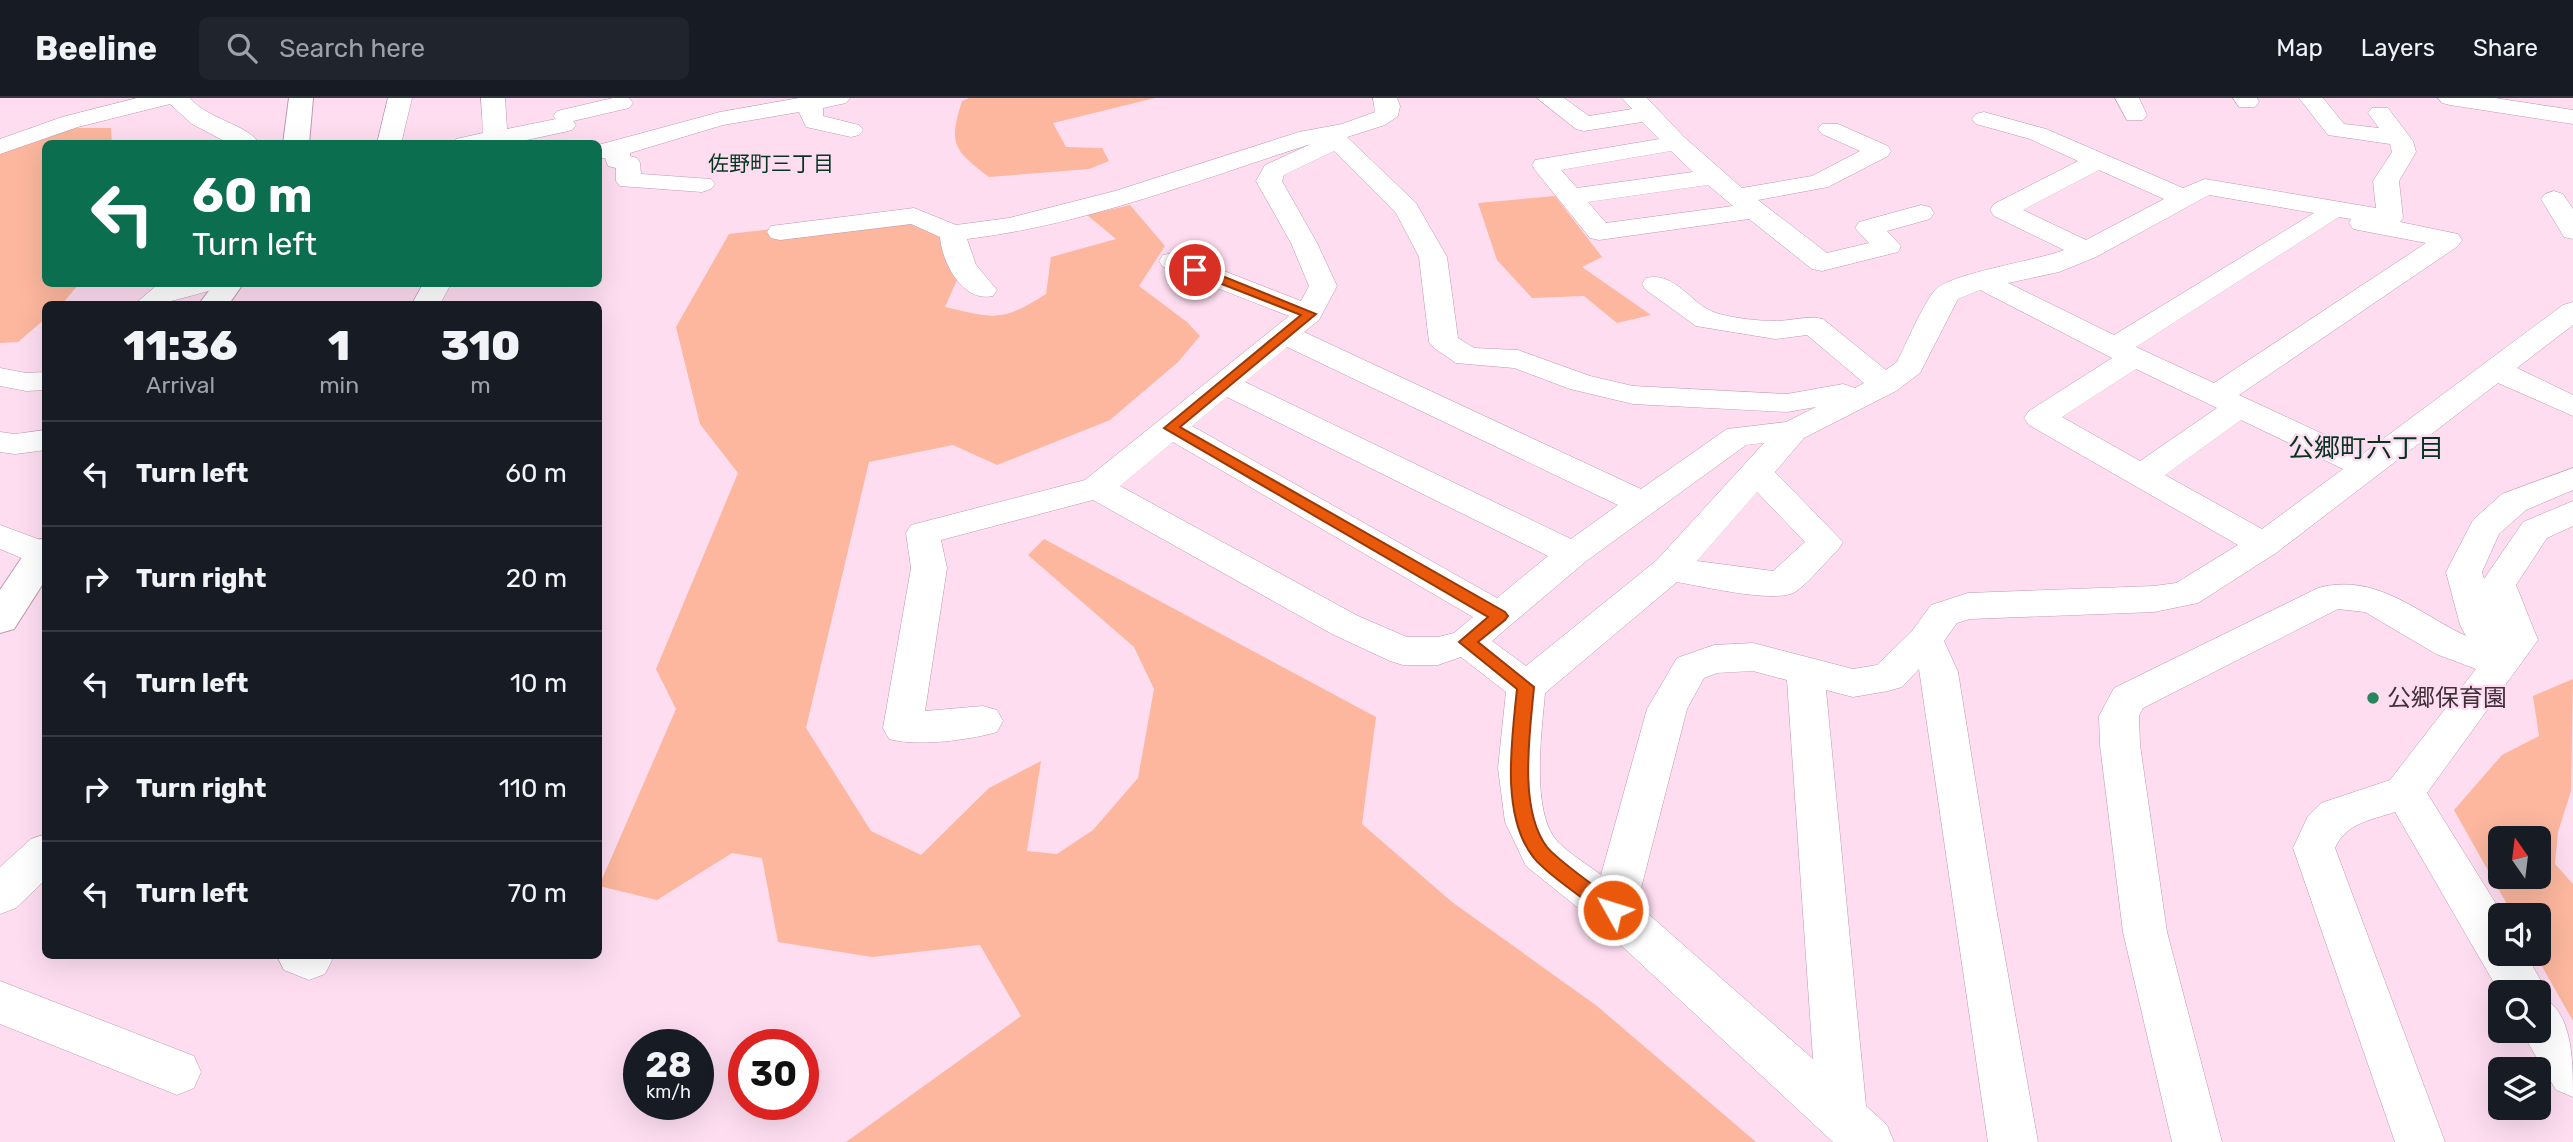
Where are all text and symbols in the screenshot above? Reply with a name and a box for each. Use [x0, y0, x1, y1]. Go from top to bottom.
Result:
search box [199, 17, 689, 80]
text: Beeline [35, 29, 157, 68]
icon: search [223, 29, 261, 67]
text: Search here [279, 33, 425, 64]
text: Map [2276, 34, 2323, 62]
text: Layers [2361, 34, 2435, 62]
text: Share [2473, 34, 2538, 62]
district label: 佐野町三丁目 [708, 151, 834, 176]
text: 60 m [192, 166, 313, 224]
icon: left [77, 168, 168, 259]
text: Turn left [192, 225, 317, 263]
pin [1165, 240, 1225, 300]
icon: arrive [1176, 251, 1214, 289]
text: 11:36 [124, 321, 238, 371]
text: 1 [328, 321, 350, 371]
text: 310 [441, 321, 520, 371]
text: Arrival [146, 371, 215, 399]
text: min [319, 371, 359, 399]
text: m [470, 371, 491, 399]
district label: 公郷町六丁目 [2288, 433, 2444, 464]
icon: left [77, 455, 115, 493]
text: Turn left [136, 458, 248, 489]
text: 60 m [505, 458, 567, 489]
icon: right [77, 560, 115, 598]
text: Turn right [136, 563, 266, 594]
text: 20 m [506, 563, 567, 594]
icon: left [77, 665, 115, 703]
text: Turn left [136, 668, 248, 699]
text: 10 m [510, 668, 567, 699]
place label: 公郷保育園 [2387, 684, 2507, 712]
marker: 公郷保育園 [2365, 690, 2381, 706]
icon: right [77, 770, 115, 808]
text: Turn right [136, 773, 266, 804]
text: 110 m [499, 773, 567, 804]
north arrow [2488, 826, 2552, 889]
map controls [2488, 826, 2551, 1120]
position arrow [1576, 873, 1650, 947]
icon: left [77, 875, 115, 913]
text: Turn left [136, 878, 248, 909]
text: 70 m [508, 878, 567, 909]
button: sound [2488, 903, 2551, 966]
button: search [2488, 980, 2551, 1043]
speed limit sign: 30 [728, 1029, 819, 1120]
text: 28 [645, 1044, 692, 1086]
button: layers [2488, 1057, 2551, 1120]
text: km/h [646, 1081, 691, 1103]

